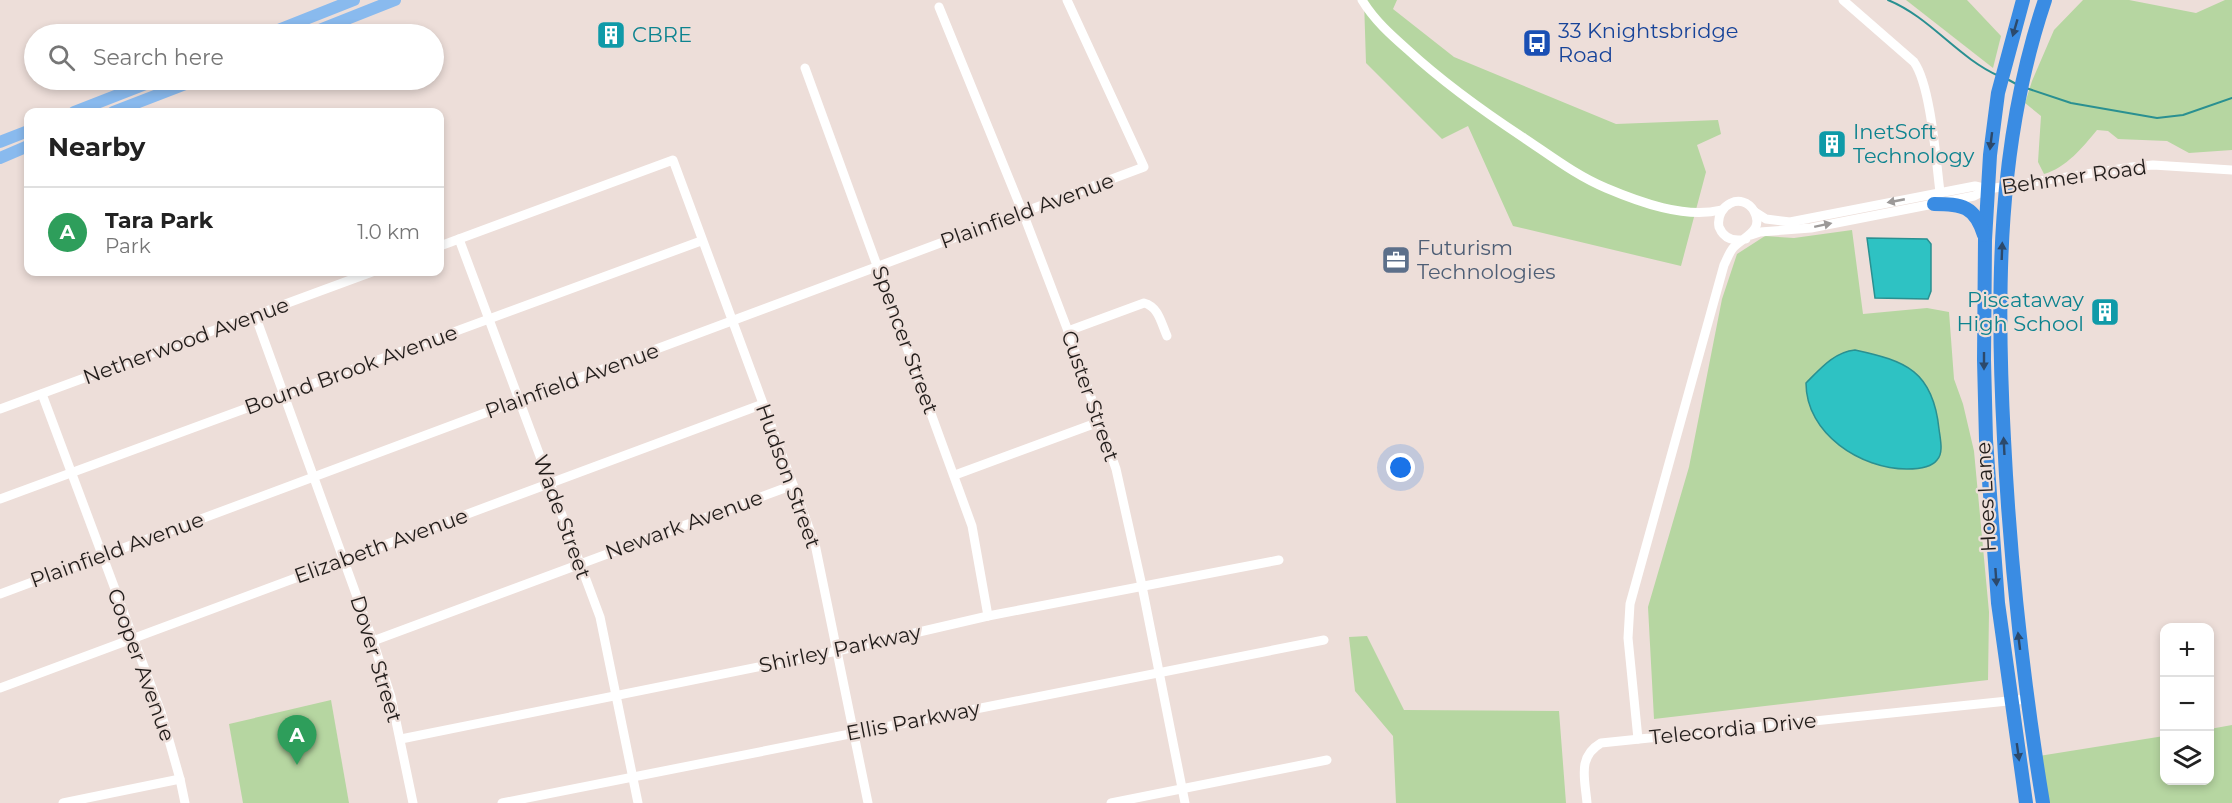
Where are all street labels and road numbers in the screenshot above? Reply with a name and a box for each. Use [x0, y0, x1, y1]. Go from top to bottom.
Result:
street label: Behmer Road [2000, 154, 2148, 199]
street label: Plainfield Avenue [937, 167, 1117, 254]
street label: Spencer Street [867, 262, 944, 417]
street label: Netherwood Avenue [79, 292, 292, 389]
street label: Bound Brook Avenue [241, 319, 461, 420]
street label: Custer Street [1056, 327, 1125, 465]
street label: Plainfield Avenue [482, 337, 662, 424]
street label: Hudson Street [751, 400, 826, 552]
street label: Hoes Lane [1970, 441, 2001, 553]
street label: Wade Street [528, 451, 597, 582]
street label: Newark Avenue [602, 484, 766, 565]
street label: Elizabeth Avenue [291, 503, 471, 589]
street label: Plainfield Avenue [27, 506, 207, 593]
street label: Cooper Avenue [102, 585, 181, 745]
street label: Dover Street [345, 592, 408, 725]
street label: Shirley Parkway [757, 619, 924, 678]
street label: Ellis Parkway [844, 695, 982, 746]
street label: Telecordia Drive [1648, 707, 1818, 750]

